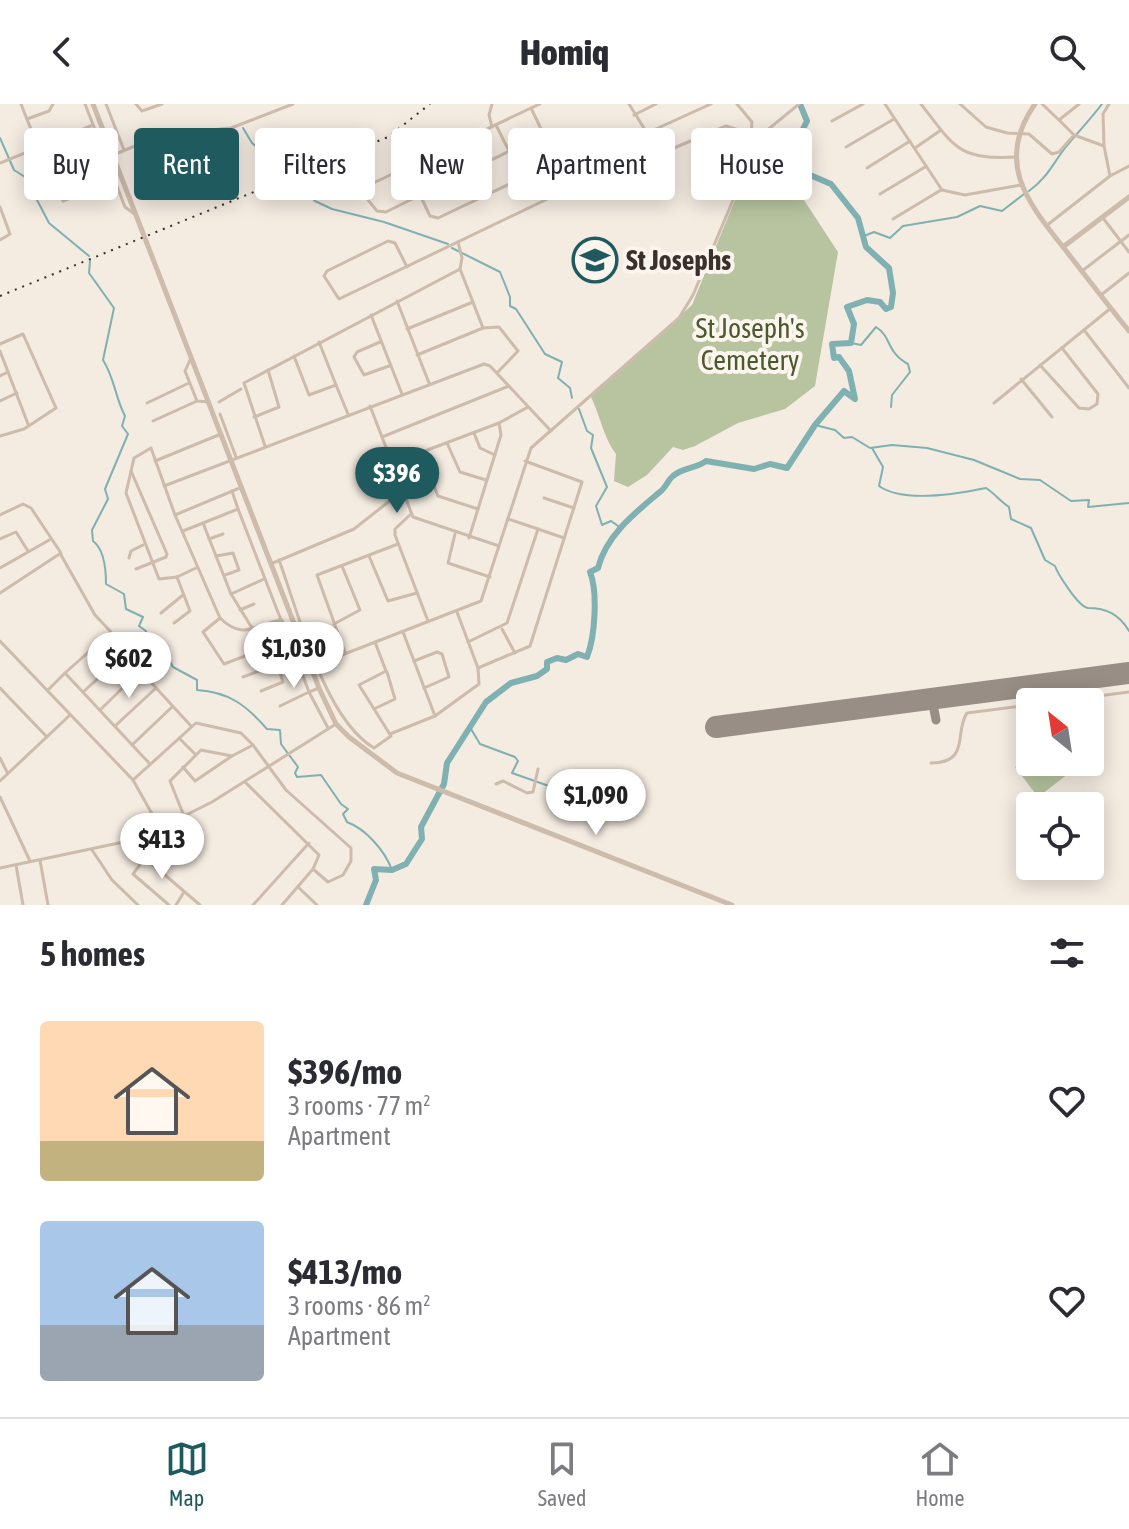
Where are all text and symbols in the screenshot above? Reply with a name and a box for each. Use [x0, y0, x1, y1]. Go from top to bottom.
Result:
icon: back [40, 30, 84, 74]
icon: search [1045, 30, 1089, 74]
text: Homiq [520, 31, 609, 73]
chip: Buy [24, 128, 118, 200]
chip: Rent [134, 128, 239, 200]
chip: Filters [255, 128, 375, 200]
chip: New [391, 128, 492, 200]
chip: Apartment [508, 128, 675, 200]
chip: House [691, 128, 812, 200]
school or university icon: St Josephs [571, 236, 619, 284]
place label: St Josephs [626, 244, 731, 276]
park label: St Joseph's Cemetery [695, 312, 805, 376]
pin: $396 [350, 447, 444, 515]
text: $396 [373, 458, 421, 488]
pin: $1,030 [229, 622, 359, 690]
pin: $602 [82, 632, 176, 700]
text: $1,030 [262, 633, 326, 663]
text: $602 [105, 643, 153, 673]
north arrow [1016, 688, 1104, 776]
map controls [1016, 688, 1104, 880]
pin: $1,090 [531, 769, 661, 837]
text: $1,090 [564, 780, 628, 810]
button: locate [1016, 792, 1104, 880]
pin: $413 [115, 813, 209, 881]
text: $413 [138, 824, 186, 854]
icon: filters [1045, 931, 1089, 975]
text: 5 homes [40, 934, 145, 973]
text: $396/mo [288, 1052, 402, 1091]
icon: home [104, 1053, 200, 1149]
icon: heart [1045, 1079, 1089, 1123]
text: 3 rooms · 77 m² [288, 1091, 430, 1121]
text: Apartment [288, 1121, 391, 1151]
text: $413/mo [288, 1252, 402, 1291]
icon: home [104, 1253, 200, 1349]
icon: heart [1045, 1279, 1089, 1323]
text: 3 rooms · 86 m² [288, 1291, 430, 1321]
text: Apartment [288, 1321, 391, 1351]
tab: Map [165, 1437, 209, 1511]
tab: Saved [538, 1437, 586, 1511]
tab: Home [915, 1437, 964, 1511]

